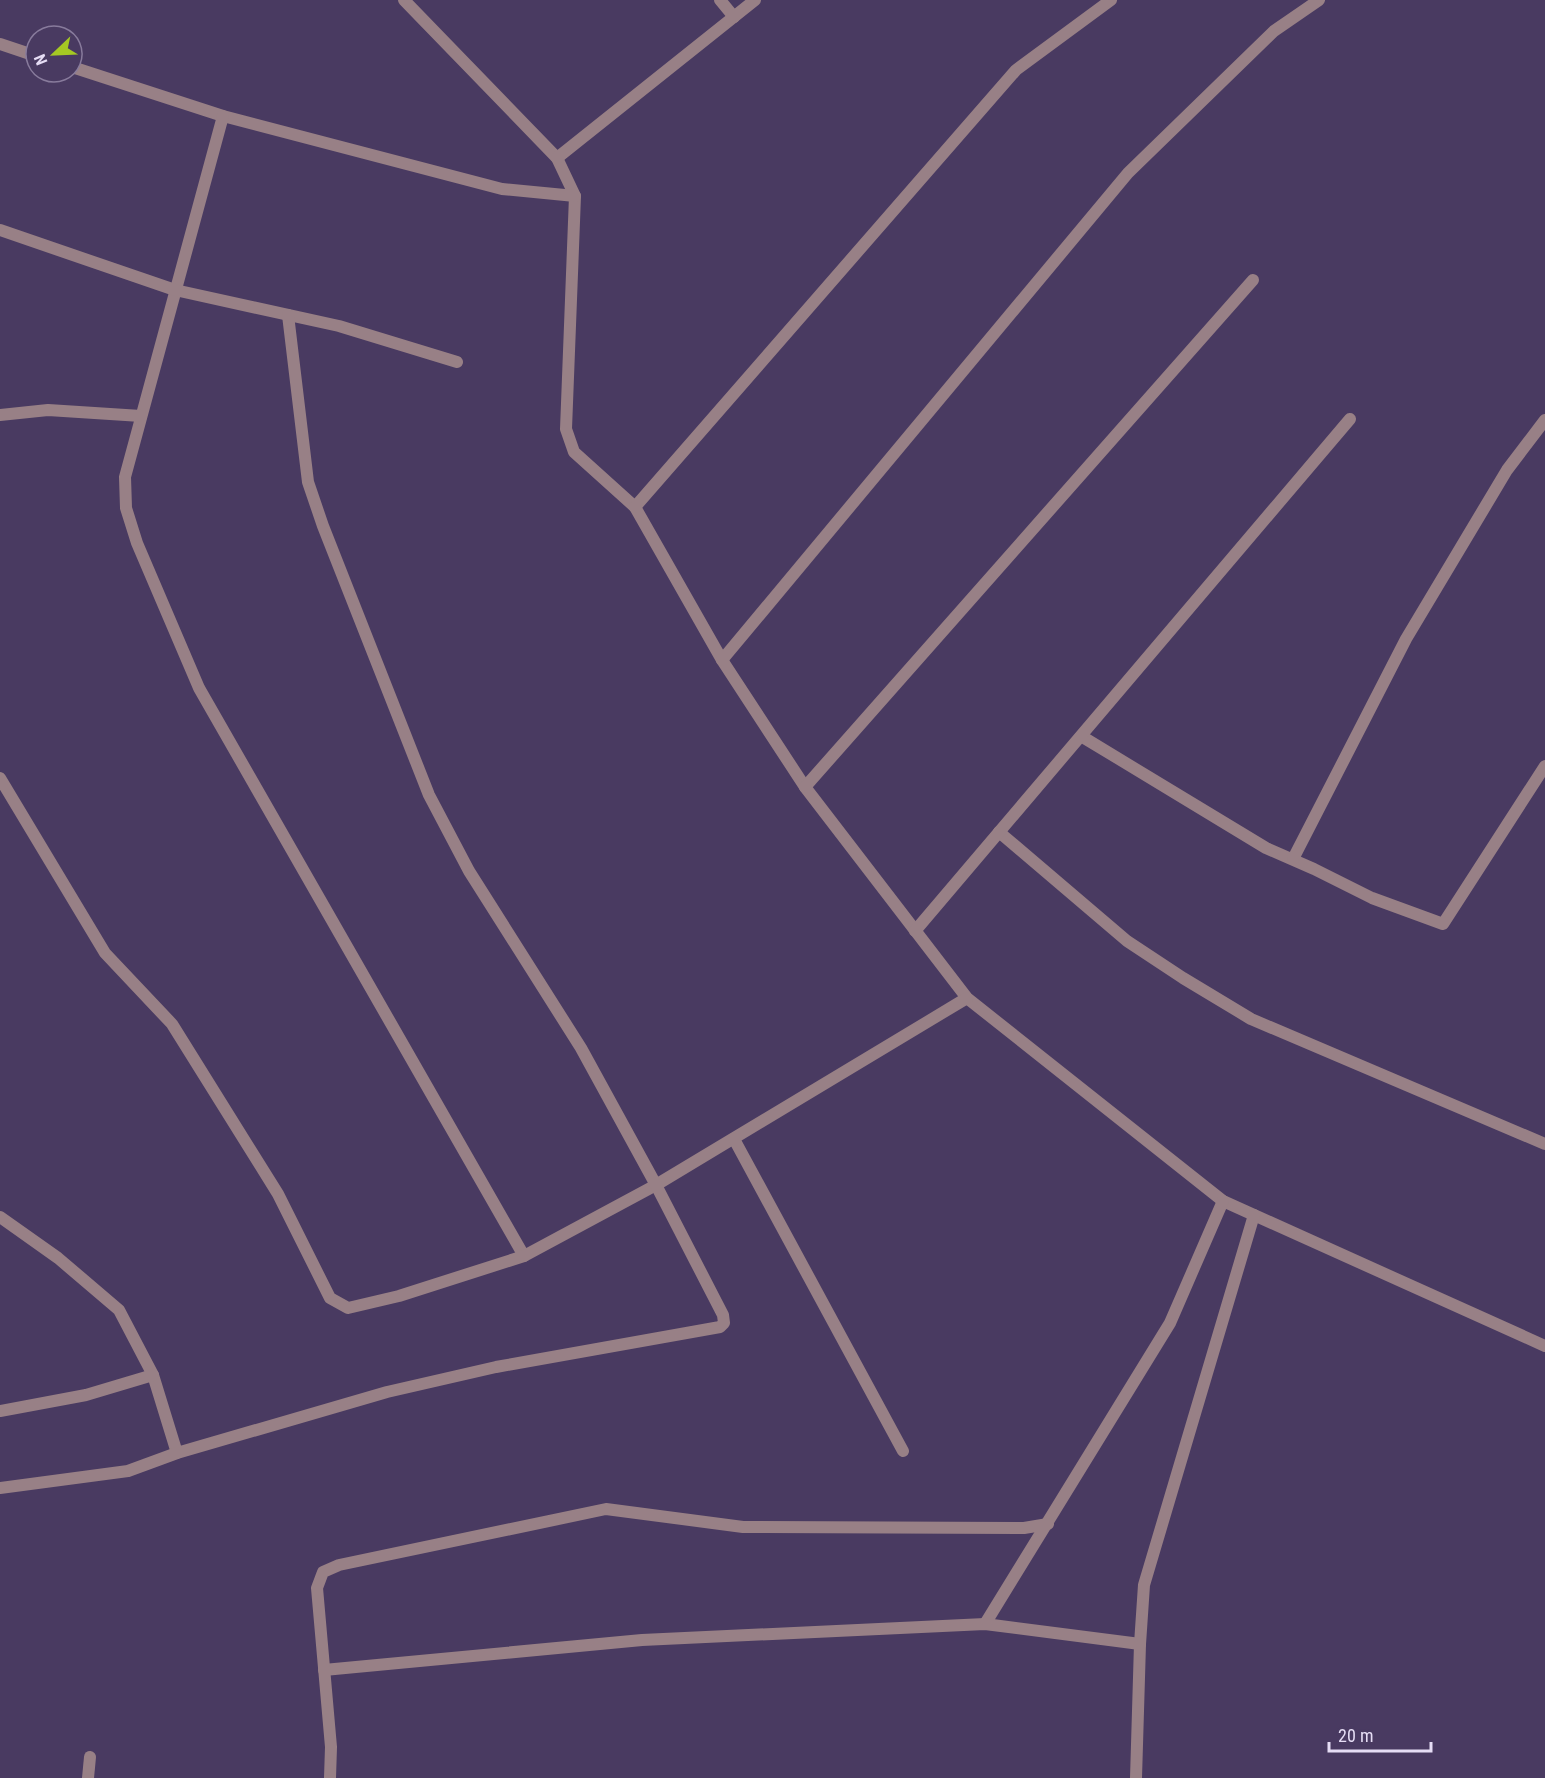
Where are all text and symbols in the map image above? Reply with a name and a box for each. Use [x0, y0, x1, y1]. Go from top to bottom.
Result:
north arrow [24, 24, 84, 84]
text: N [30, 51, 51, 68]
scale bar [1329, 1715, 1431, 1753]
text: 20 m [1338, 1725, 1373, 1746]

